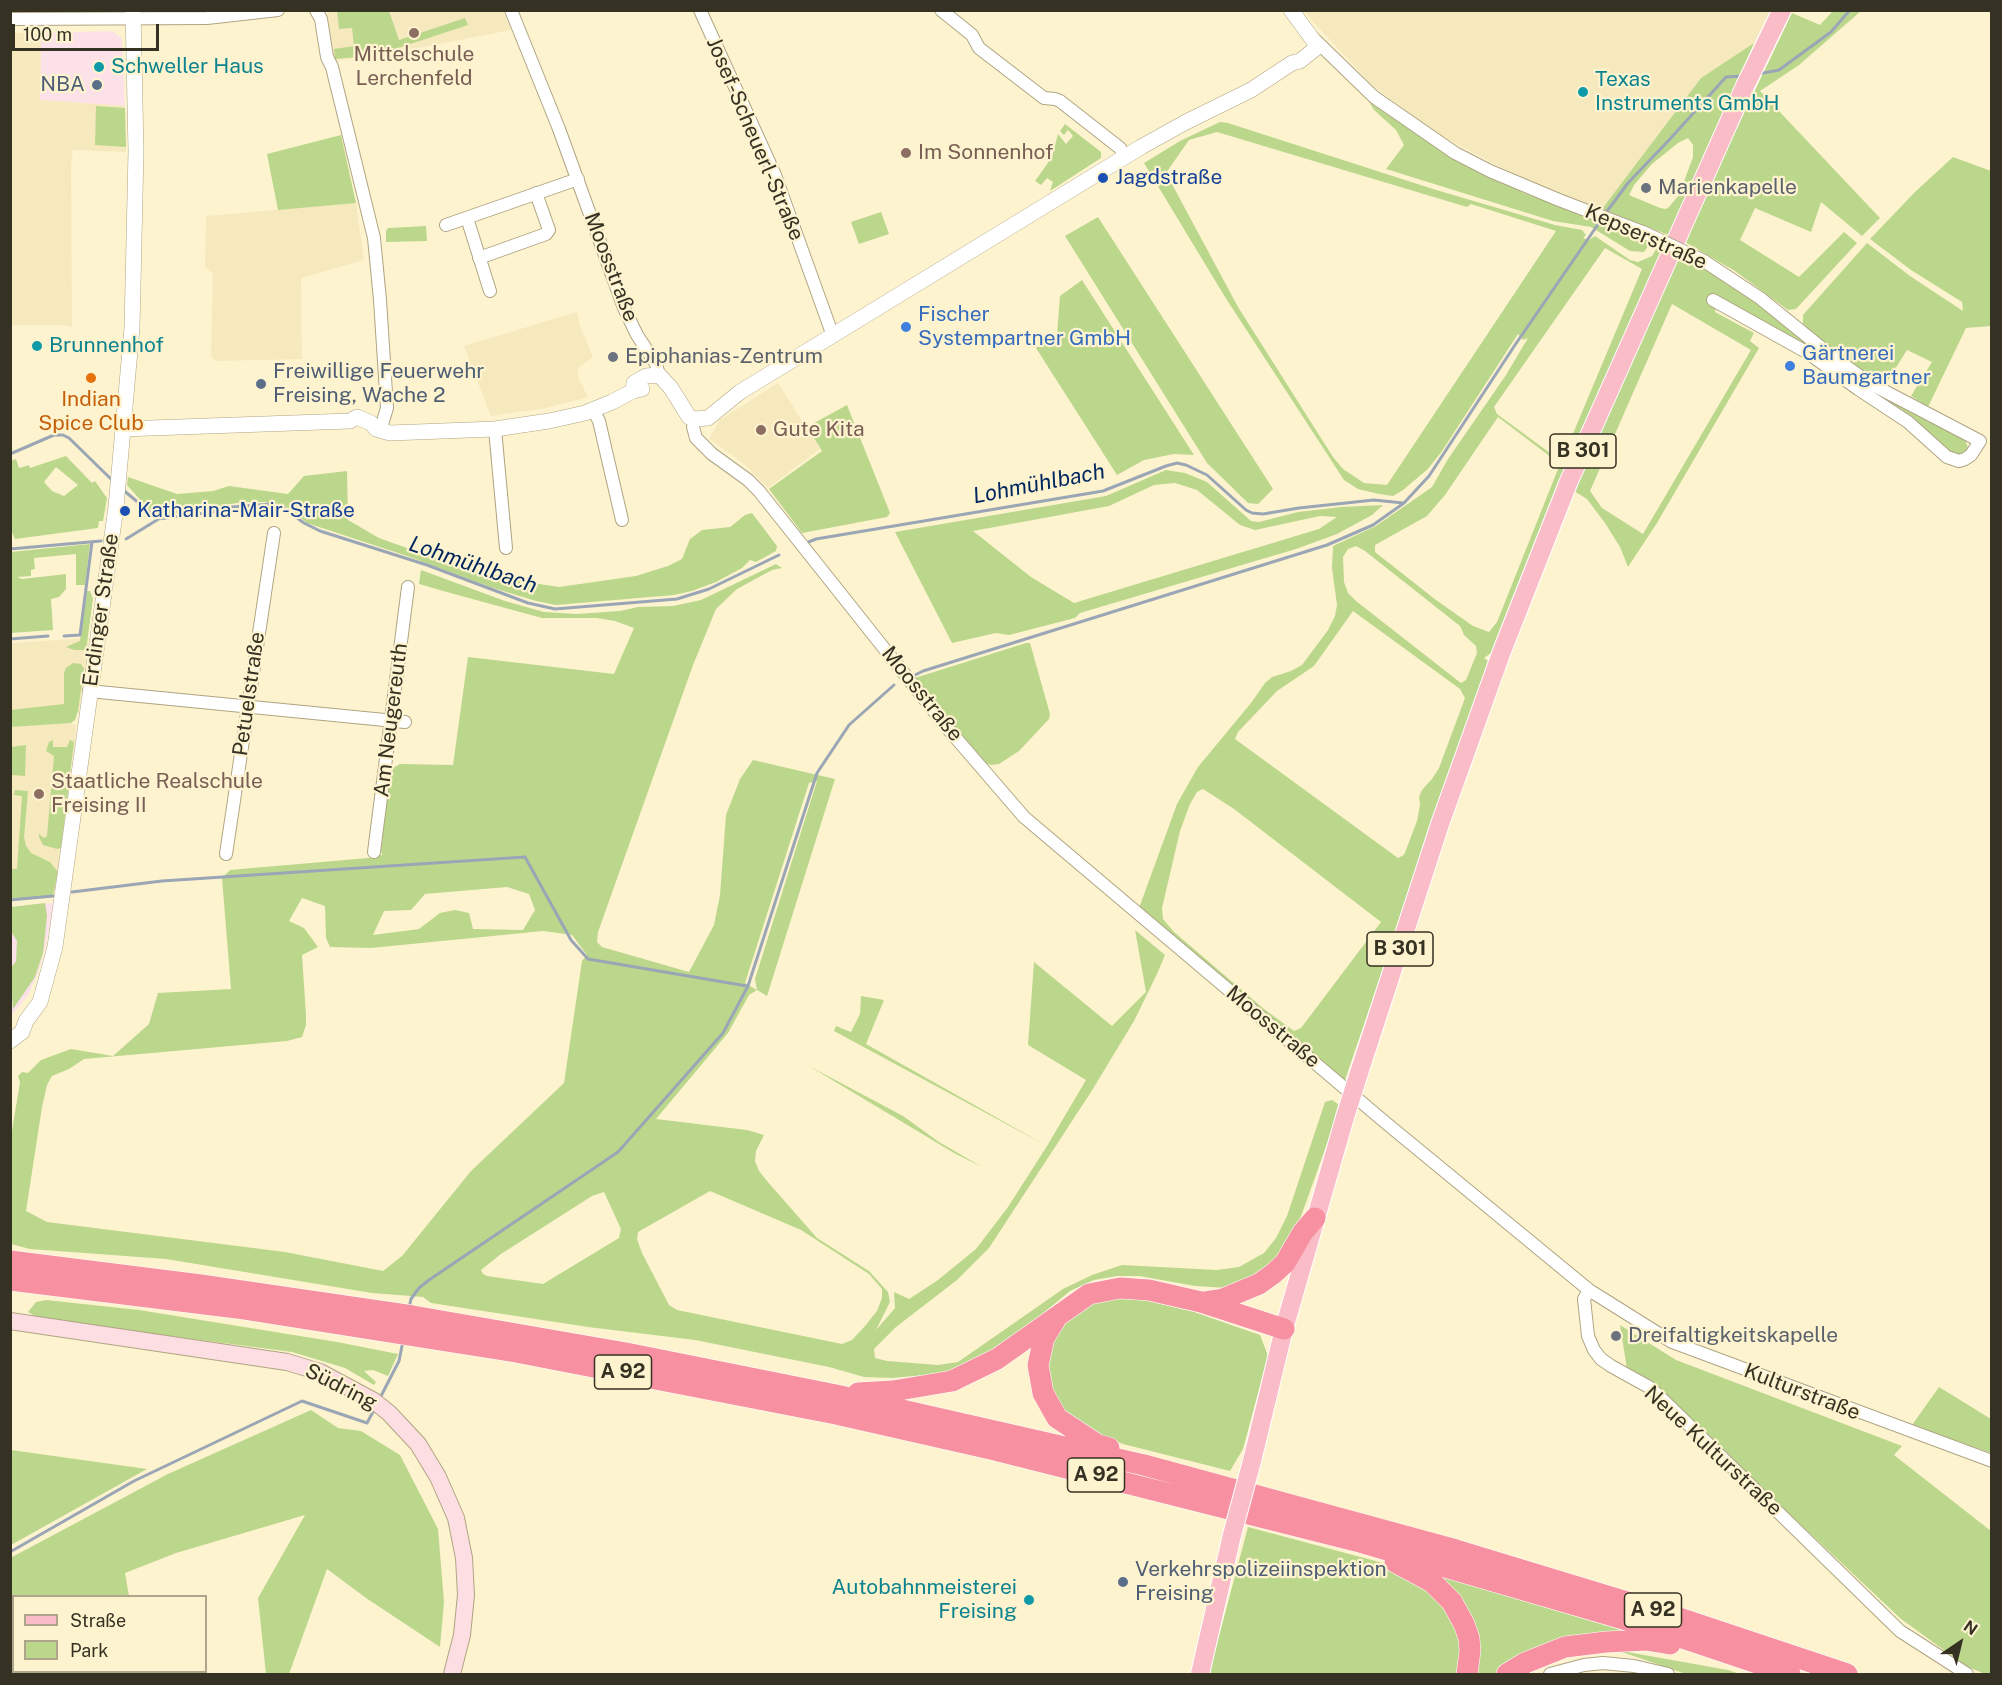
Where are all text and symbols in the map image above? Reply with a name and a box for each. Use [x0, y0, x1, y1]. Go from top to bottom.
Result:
scale bar [15, 12, 162, 50]
text: 100 m [23, 24, 72, 45]
marker: Mittelschule Lerchenfeld [407, 26, 421, 40]
street label: Josef-Scheuerl-Straße [701, 34, 809, 244]
place label: Mittelschule Lerchenfeld [354, 42, 474, 92]
place label: Schweller Haus [111, 54, 264, 80]
marker: Schweller Haus [92, 60, 106, 74]
place label: Texas Instruments GmbH [1595, 67, 1780, 117]
place label: NBA [40, 72, 85, 98]
marker: NBA [90, 78, 104, 92]
marker: Texas Instruments GmbH [1576, 85, 1590, 99]
place label: Im Sonnenhof [918, 140, 1053, 166]
marker: Im Sonnenhof [899, 146, 913, 160]
place label: Jagdstraße [1115, 165, 1222, 191]
marker: Jagdstraße [1096, 171, 1110, 185]
place label: Marienkapelle [1658, 175, 1797, 201]
marker: Marienkapelle [1639, 181, 1653, 195]
street label: Kepserstraße [1581, 199, 1711, 275]
street label: Moosstraße [579, 209, 643, 325]
place label: Fischer Systempartner GmbH [918, 302, 1131, 352]
marker: Fischer Systempartner GmbH [899, 320, 913, 334]
place label: Brunnenhof [49, 333, 164, 359]
marker: Brunnenhof [30, 339, 44, 353]
place label: Gärtnerei Baumgartner [1802, 341, 1931, 391]
place label: Epiphanias-Zentrum [625, 344, 823, 370]
marker: Epiphanias-Zentrum [606, 350, 620, 364]
place label: Freiwillige Feuerwehr Freising, Wache 2 [273, 359, 484, 409]
marker: Gärtnerei Baumgartner [1783, 359, 1797, 373]
marker: Indian Spice Club [84, 371, 98, 385]
marker: Freiwillige Feuerwehr Freising, Wache 2 [254, 377, 268, 391]
place label: Indian Spice Club [38, 387, 144, 437]
place label: Gute Kita [773, 417, 865, 443]
marker: Gute Kita [754, 423, 768, 437]
road number: B 301 [1550, 434, 1616, 468]
water label: Lohmühlbach [971, 458, 1107, 510]
place label: Katharina-Mair-Straße [137, 498, 355, 524]
marker: Katharina-Mair-Straße [118, 504, 132, 518]
water label: Lohmühlbach [405, 531, 541, 599]
street label: Erdinger Straße [78, 532, 124, 688]
street label: Petuelstraße [228, 630, 270, 758]
street label: Moosstraße [876, 641, 968, 747]
street label: Am Neugereuth [369, 642, 413, 798]
place label: Staatliche Realschule Freising II [51, 769, 263, 819]
marker: Staatliche Realschule Freising II [32, 787, 46, 801]
road number: B 301 [1367, 932, 1433, 966]
street label: Moosstraße [1221, 980, 1325, 1074]
place label: Dreifaltigkeitskapelle [1628, 1323, 1838, 1349]
marker: Dreifaltigkeitskapelle [1609, 1329, 1623, 1343]
road number: A 92 [594, 1355, 652, 1389]
street label: Südring [301, 1358, 381, 1416]
street label: Kulturstraße [1740, 1358, 1864, 1426]
street label: Neue Kulturstraße [1639, 1381, 1787, 1521]
road number: A 92 [1068, 1458, 1124, 1492]
place label: Verkehrspolizeiinspektion Freising [1135, 1557, 1387, 1607]
place label: Autobahnmeisterei Freising [832, 1575, 1017, 1625]
marker: Verkehrspolizeiinspektion Freising [1116, 1575, 1130, 1589]
marker: Autobahnmeisterei Freising [1022, 1593, 1036, 1607]
road number: A 92 [1624, 1593, 1682, 1627]
legend [12, 1595, 207, 1673]
text: Straße [70, 1610, 126, 1631]
north arrow [1930, 1613, 1990, 1673]
text: N [1960, 1616, 1981, 1639]
text: Park [70, 1640, 108, 1661]

